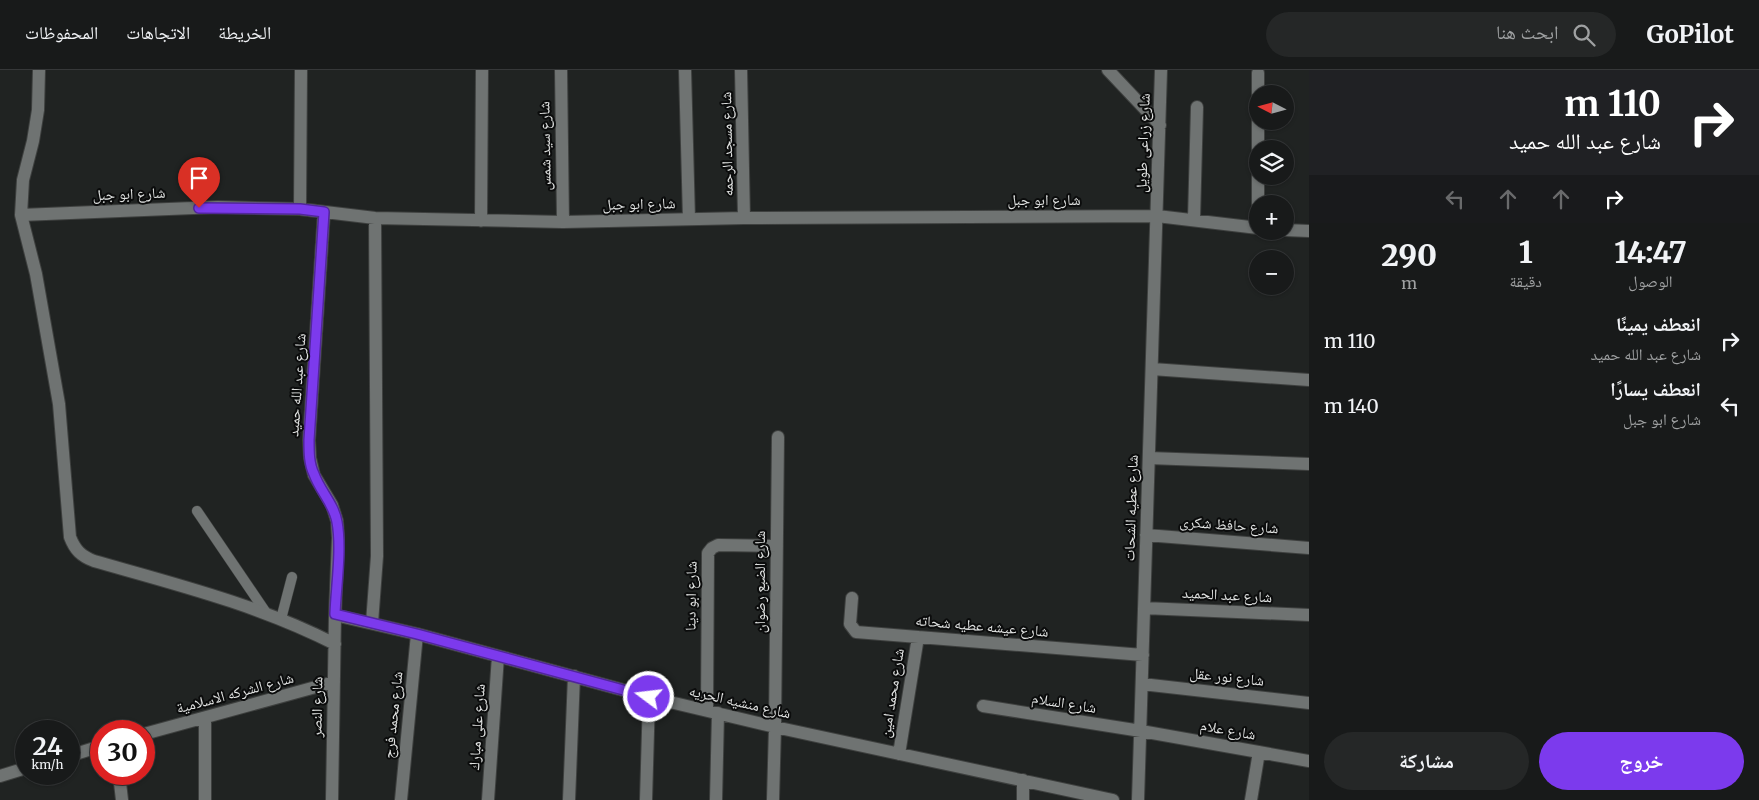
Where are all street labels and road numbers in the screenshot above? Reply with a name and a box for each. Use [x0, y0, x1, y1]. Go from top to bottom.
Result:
street label: شارع مسجد الرحمه [716, 91, 738, 197]
street label: شارع زراعى طويل [1131, 93, 1155, 193]
street label: شارع سيد شمس [534, 101, 556, 191]
street label: شارع ابو جبل [92, 183, 166, 205]
street label: شارع ابو جبل [1007, 190, 1081, 210]
street label: شارع ابو جبل [602, 193, 676, 215]
street label: شارع عبد الله حميد [283, 332, 311, 437]
street label: شارع عطيه الشحات [1119, 454, 1143, 562]
street label: شارع حافظ شكرى [1179, 512, 1279, 538]
street label: شارع الضبع رضوان [750, 531, 770, 633]
street label: شارع ابو دينا [680, 561, 702, 631]
street label: شارع عبد الحميد [1181, 583, 1273, 607]
street label: شارع عيشه عطيه شحاته [915, 610, 1050, 642]
street label: شارع محمد امين [875, 647, 909, 739]
street label: شارع نور عقل [1189, 663, 1265, 691]
street label: شارع الشركه الاسلامية [174, 668, 296, 718]
street label: شارع محمد فرج [378, 670, 408, 760]
street label: شارع النصر [306, 676, 328, 739]
street label: شارع منشيه الحريه [687, 681, 793, 723]
street label: شارع على مبارك [464, 683, 490, 771]
street label: شارع السلام [1030, 688, 1098, 718]
street label: شارع علام [1199, 715, 1257, 745]

